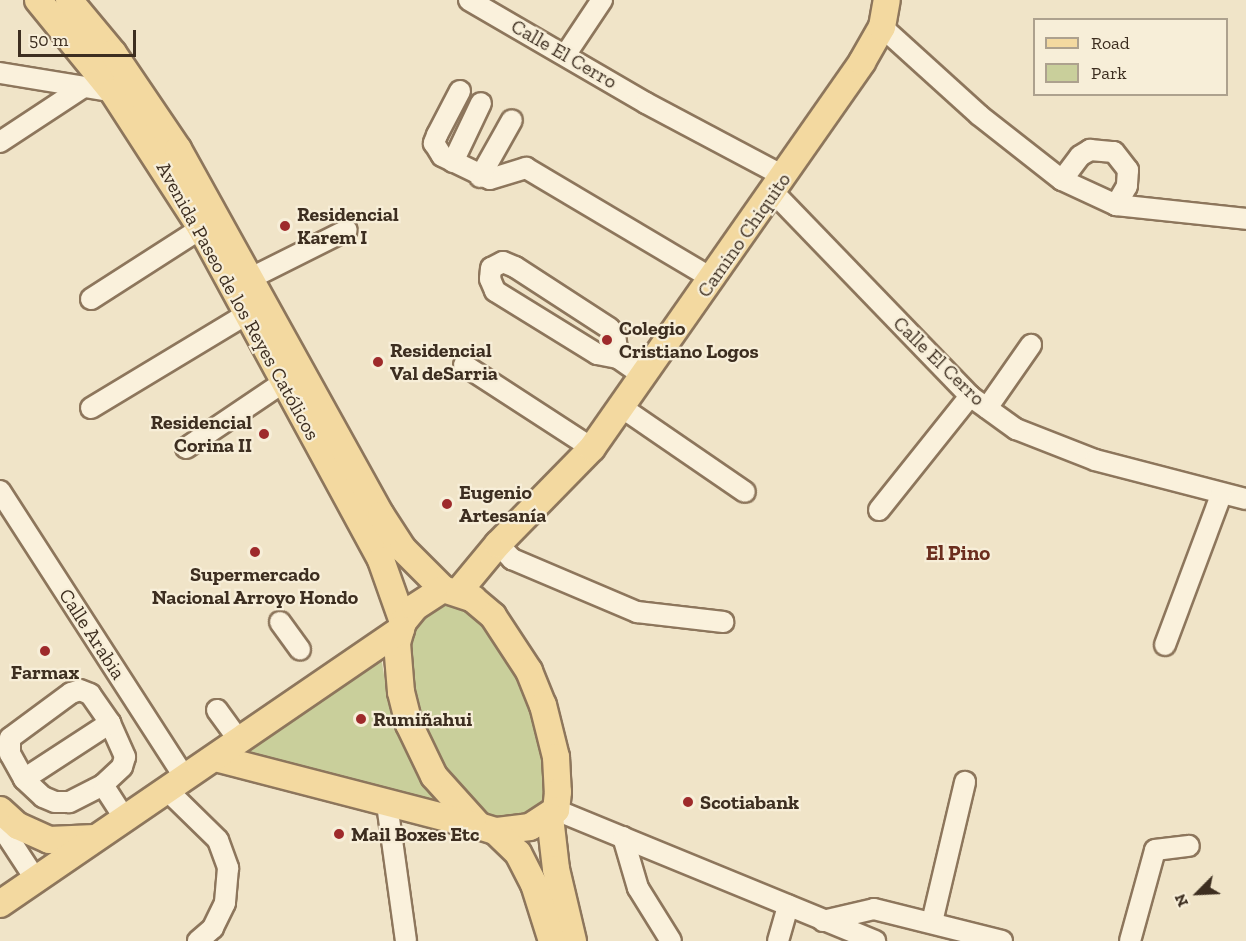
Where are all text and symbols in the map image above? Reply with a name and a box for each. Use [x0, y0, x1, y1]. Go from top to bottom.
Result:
street label: Calle El Cerro [507, 14, 621, 94]
scale bar [21, 18, 140, 56]
legend [1033, 18, 1228, 96]
text: 50 m [29, 29, 68, 51]
text: Road [1091, 32, 1130, 54]
text: Park [1091, 62, 1127, 84]
street label: Avenida Paseo de los Reyes Católicos [151, 158, 325, 444]
street label: Camino Chiquito [692, 168, 796, 302]
place label: Residencial Karem I [297, 202, 399, 249]
marker: Residencial Karem I [278, 219, 292, 233]
street label: Calle El Cerro [888, 311, 990, 411]
place label: Colegio Cristiano Logos [619, 316, 759, 363]
marker: Colegio Cristiano Logos [600, 333, 614, 347]
place label: Residencial Val deSarria [390, 338, 498, 385]
marker: Residencial Val deSarria [371, 355, 385, 369]
place label: Residencial Corina II [150, 410, 252, 457]
marker: Residencial Corina II [257, 427, 271, 441]
place label: Eugenio Artesanía [459, 480, 546, 527]
marker: Eugenio Artesanía [440, 497, 454, 511]
district label: El Pino [926, 540, 990, 566]
marker: Supermercado Nacional Arroyo Hondo [248, 545, 262, 559]
place label: Supermercado Nacional Arroyo Hondo [151, 562, 359, 609]
street label: Calle Arabia [54, 584, 130, 684]
marker: Farmax [38, 644, 52, 658]
place label: Farmax [11, 660, 79, 684]
place label: Rumiñahui [373, 707, 472, 731]
marker: Rumiñahui [354, 712, 368, 726]
place label: Scotiabank [700, 790, 799, 814]
marker: Scotiabank [681, 795, 695, 809]
place label: Mail Boxes Etc [351, 822, 479, 846]
marker: Mail Boxes Etc [332, 827, 346, 841]
north arrow [1168, 863, 1228, 923]
text: N [1170, 891, 1192, 910]

